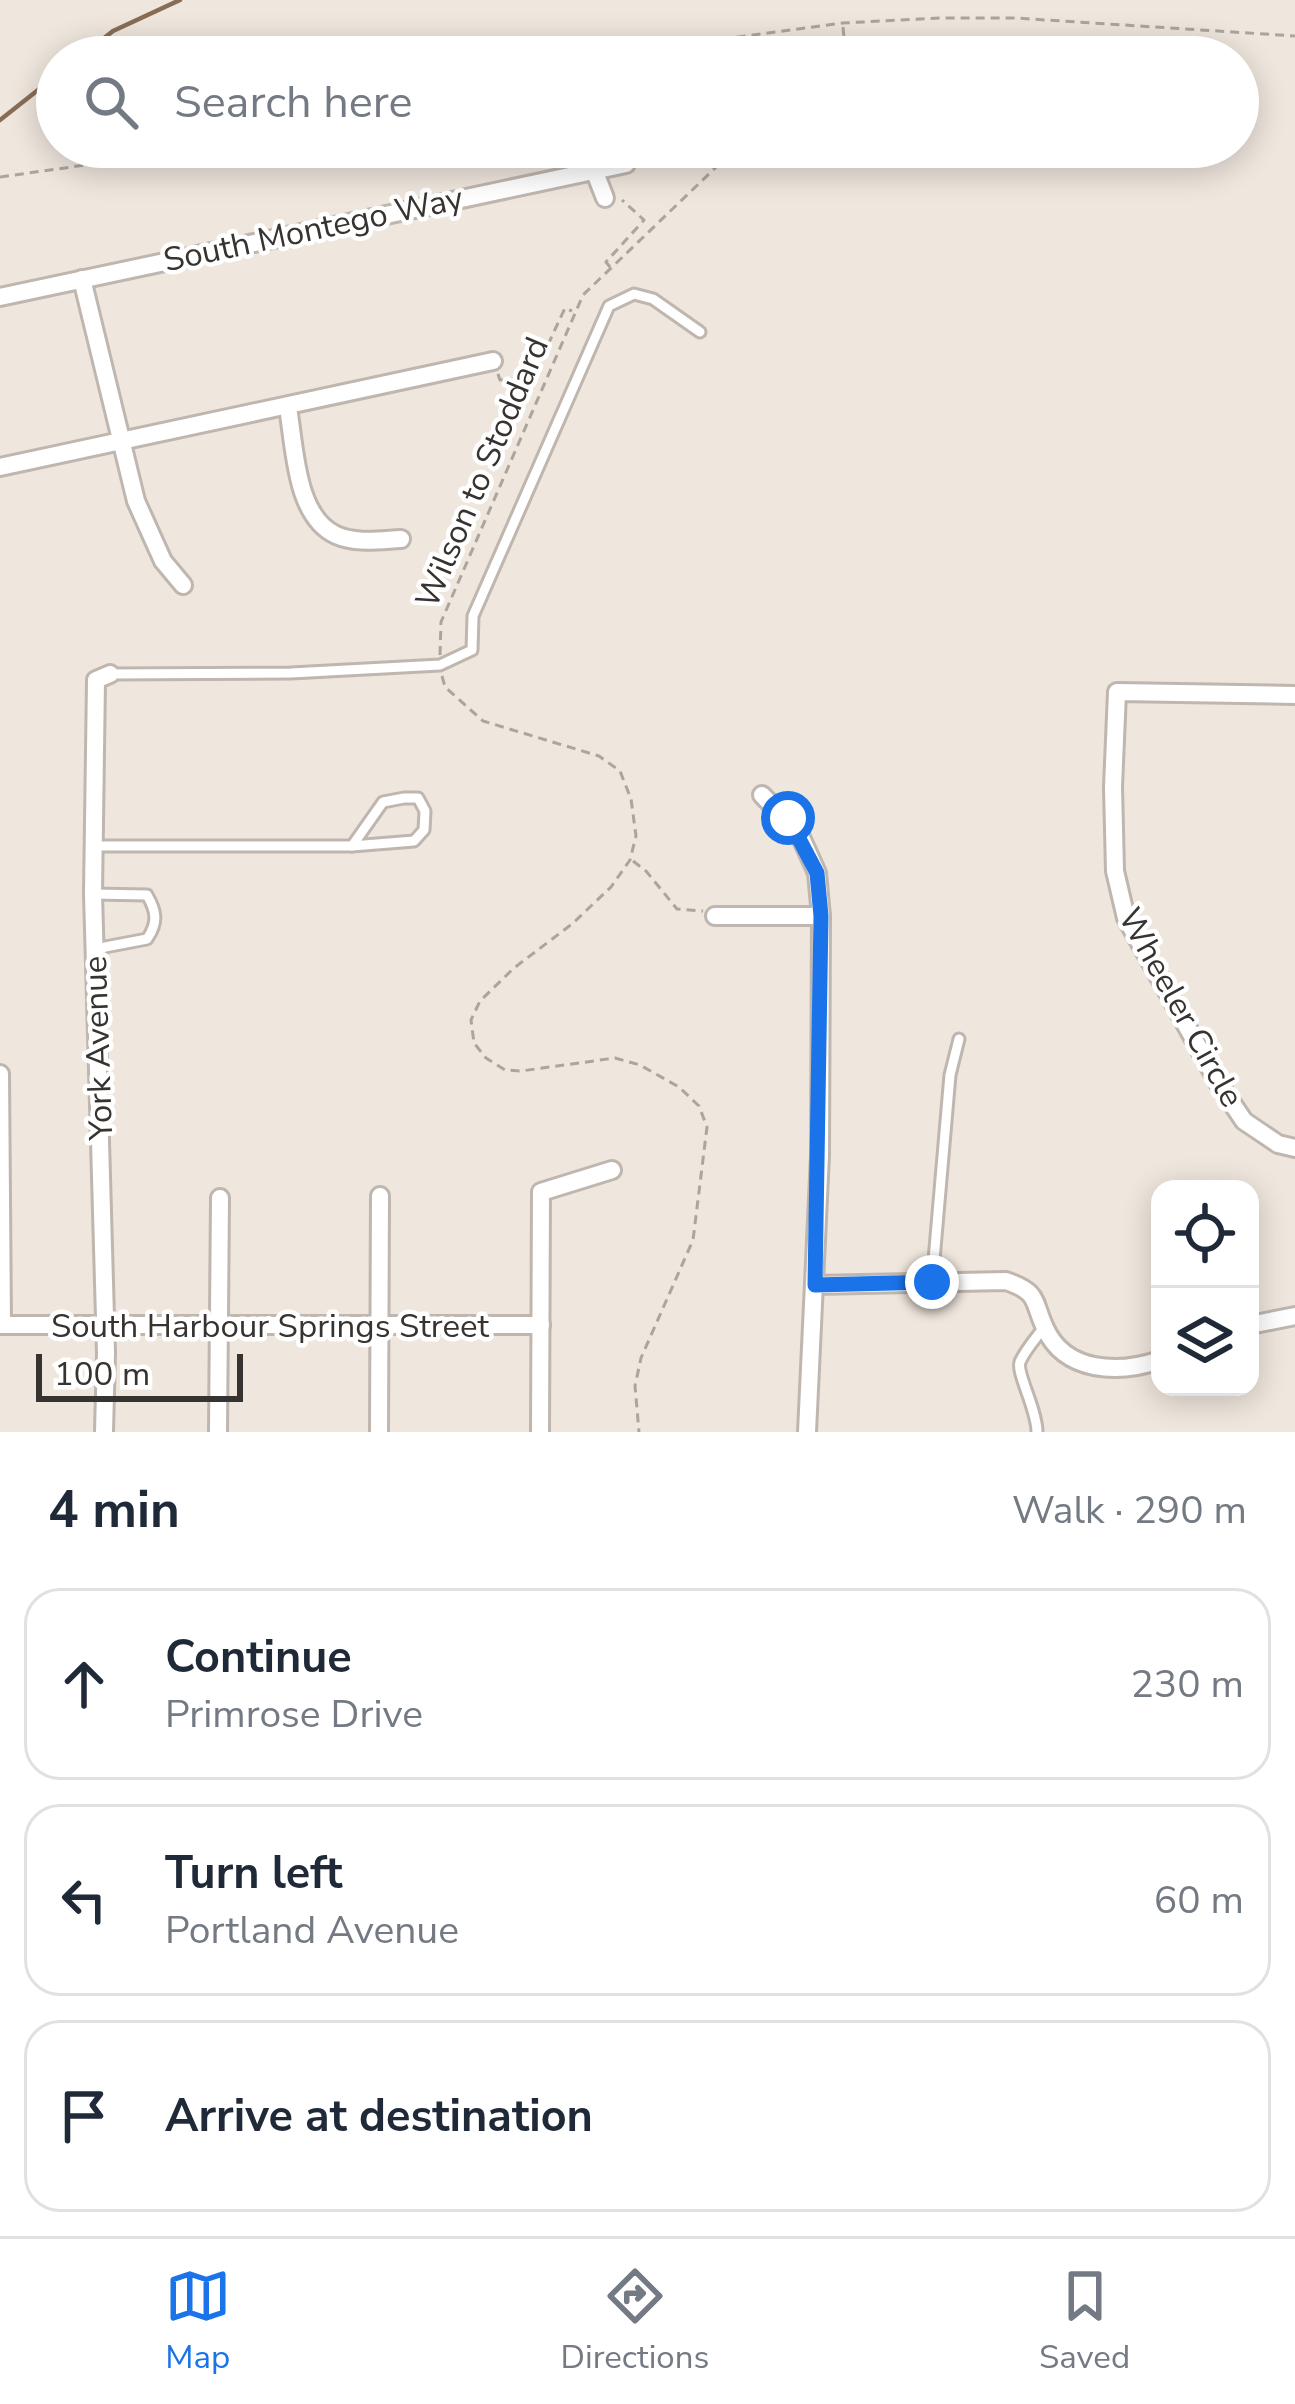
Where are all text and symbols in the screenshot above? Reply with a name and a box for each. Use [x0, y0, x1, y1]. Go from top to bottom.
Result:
search box [36, 36, 1259, 168]
icon: search [78, 69, 144, 135]
text: Search here [174, 72, 413, 133]
street label: South Montego Way [159, 176, 467, 283]
street label: Wilson to Stoddard [405, 330, 560, 615]
route start [761, 791, 815, 845]
street label: Wheeler Circle [1107, 900, 1254, 1116]
street label: York Avenue [73, 955, 124, 1142]
map controls [1151, 1180, 1259, 1396]
button: locate [1151, 1180, 1259, 1288]
route end [905, 1255, 959, 1309]
button: layers [1151, 1288, 1259, 1396]
street label: South Harbour Springs Street [51, 1304, 490, 1349]
scale bar [36, 1348, 243, 1401]
text: 100 m [54, 1352, 150, 1397]
text: 4 min [48, 1475, 180, 1545]
text: Walk · 290 m [1012, 1484, 1247, 1537]
text: Continue [165, 1627, 352, 1688]
icon: ahead [51, 1651, 117, 1717]
text: 230 m [1130, 1658, 1244, 1711]
text: Primrose Drive [165, 1688, 423, 1741]
text: Turn left [165, 1843, 343, 1904]
icon: left [51, 1867, 117, 1933]
text: 60 m [1154, 1874, 1244, 1927]
text: Portland Avenue [165, 1904, 459, 1957]
icon: arrive [51, 2083, 117, 2149]
text: Arrive at destination [165, 2086, 593, 2147]
tab: Map [165, 2263, 231, 2380]
tab: Directions [561, 2263, 709, 2380]
tab: Saved [1039, 2263, 1130, 2380]

